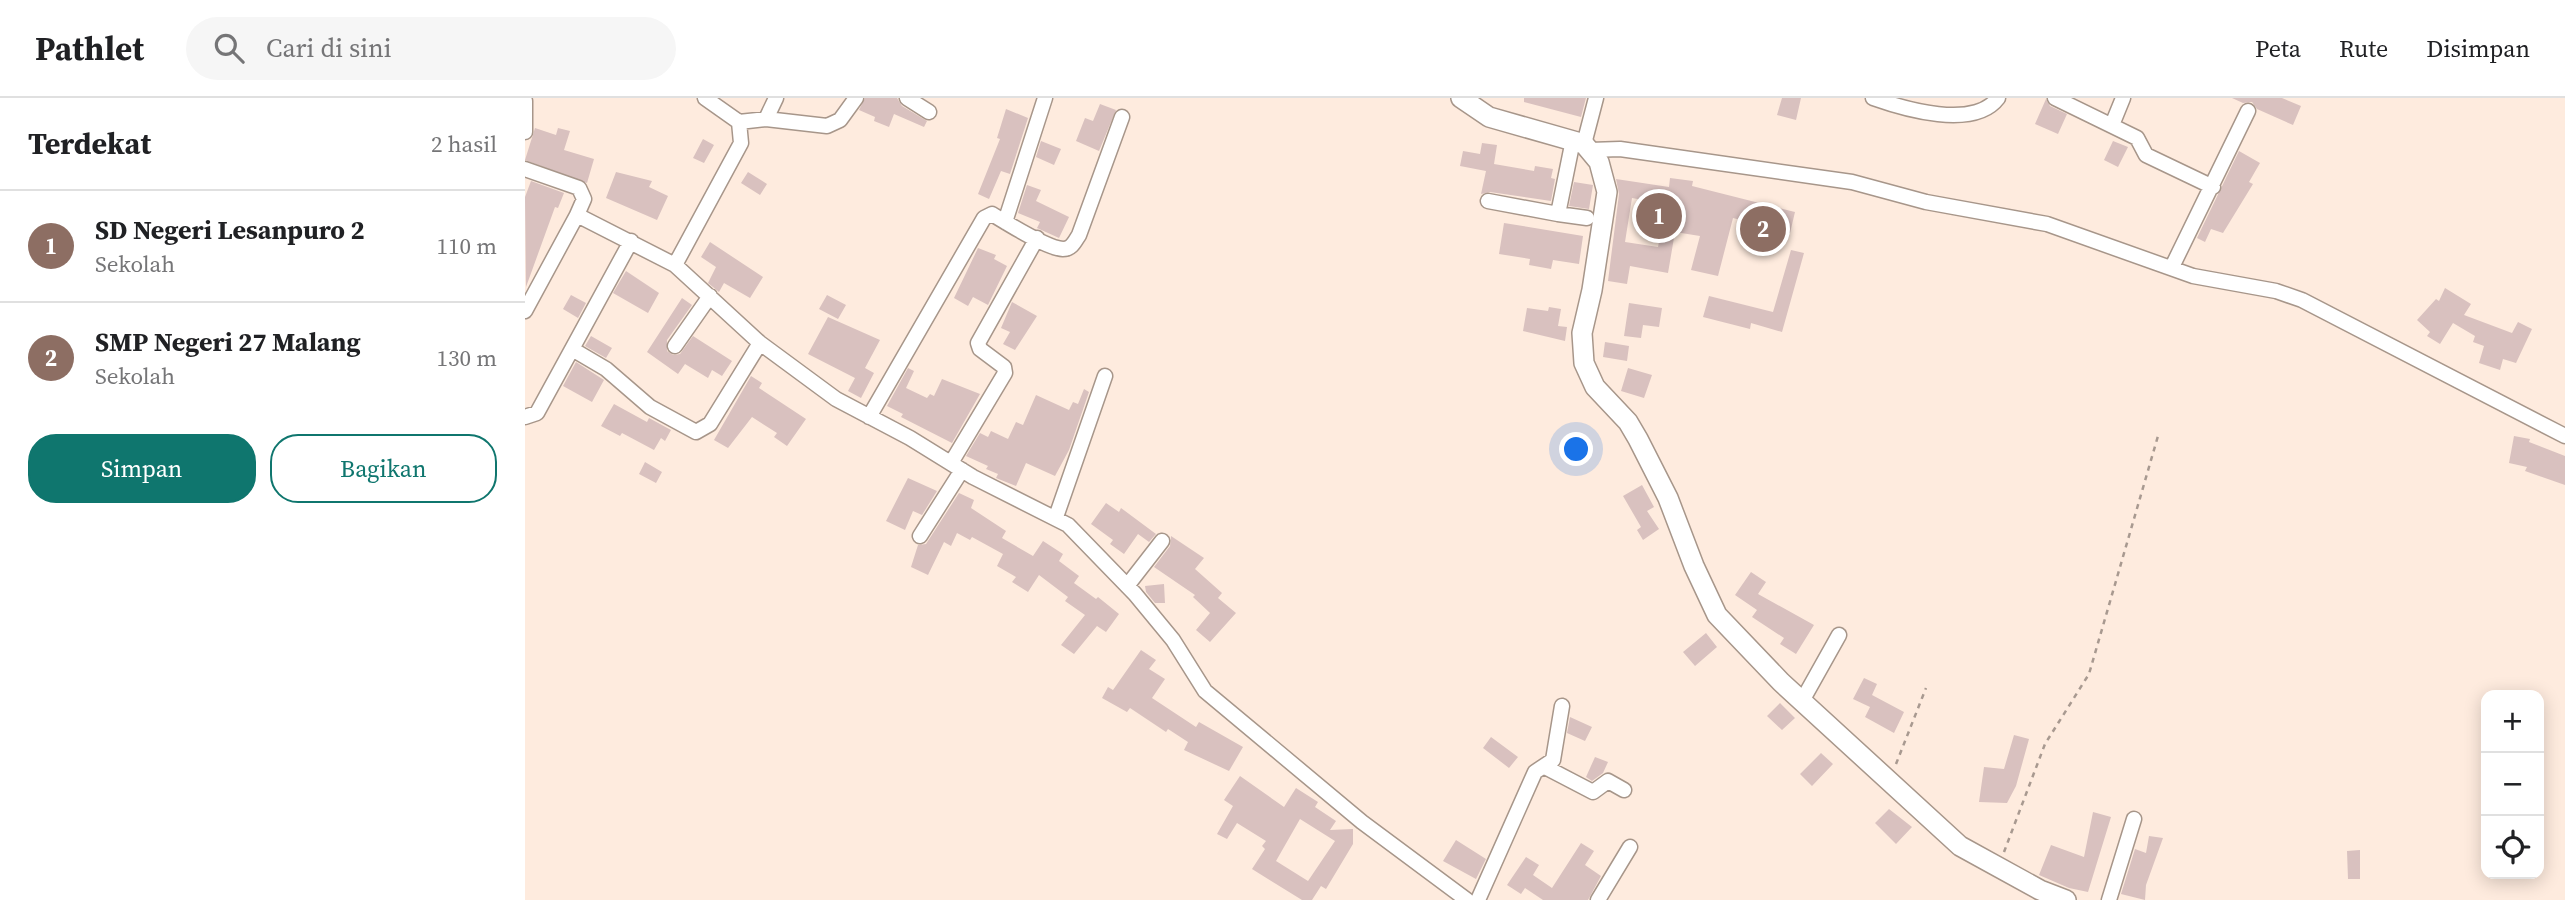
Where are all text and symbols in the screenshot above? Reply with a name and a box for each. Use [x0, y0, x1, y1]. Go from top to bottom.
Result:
search box [186, 17, 676, 80]
text: Pathlet [35, 26, 144, 71]
icon: search [210, 29, 248, 67]
text: Cari di sini [266, 30, 392, 66]
text: Peta [2255, 32, 2301, 65]
text: Rute [2339, 32, 2388, 65]
text: Disimpan [2426, 32, 2530, 65]
text: Terdekat [28, 123, 151, 164]
text: 2 hasil [431, 128, 497, 160]
pin: 1 [1636, 190, 1682, 242]
pin: 2 [1740, 203, 1786, 255]
text: SD Negeri Lesanpuro 2 [95, 212, 365, 248]
text: 1 [45, 230, 57, 262]
text: 110 m [436, 230, 497, 262]
text: Sekolah [95, 248, 175, 280]
text: SMP Negeri 27 Malang [95, 324, 361, 360]
text: 2 [45, 342, 57, 374]
text: 130 m [436, 342, 497, 374]
text: Sekolah [95, 360, 175, 392]
your location [1559, 432, 1593, 466]
button: Simpan [28, 434, 256, 503]
button: Bagikan [270, 434, 497, 503]
map controls [2481, 690, 2544, 879]
button: + [2481, 690, 2544, 753]
button: − [2481, 753, 2544, 816]
button: locate [2481, 816, 2544, 879]

